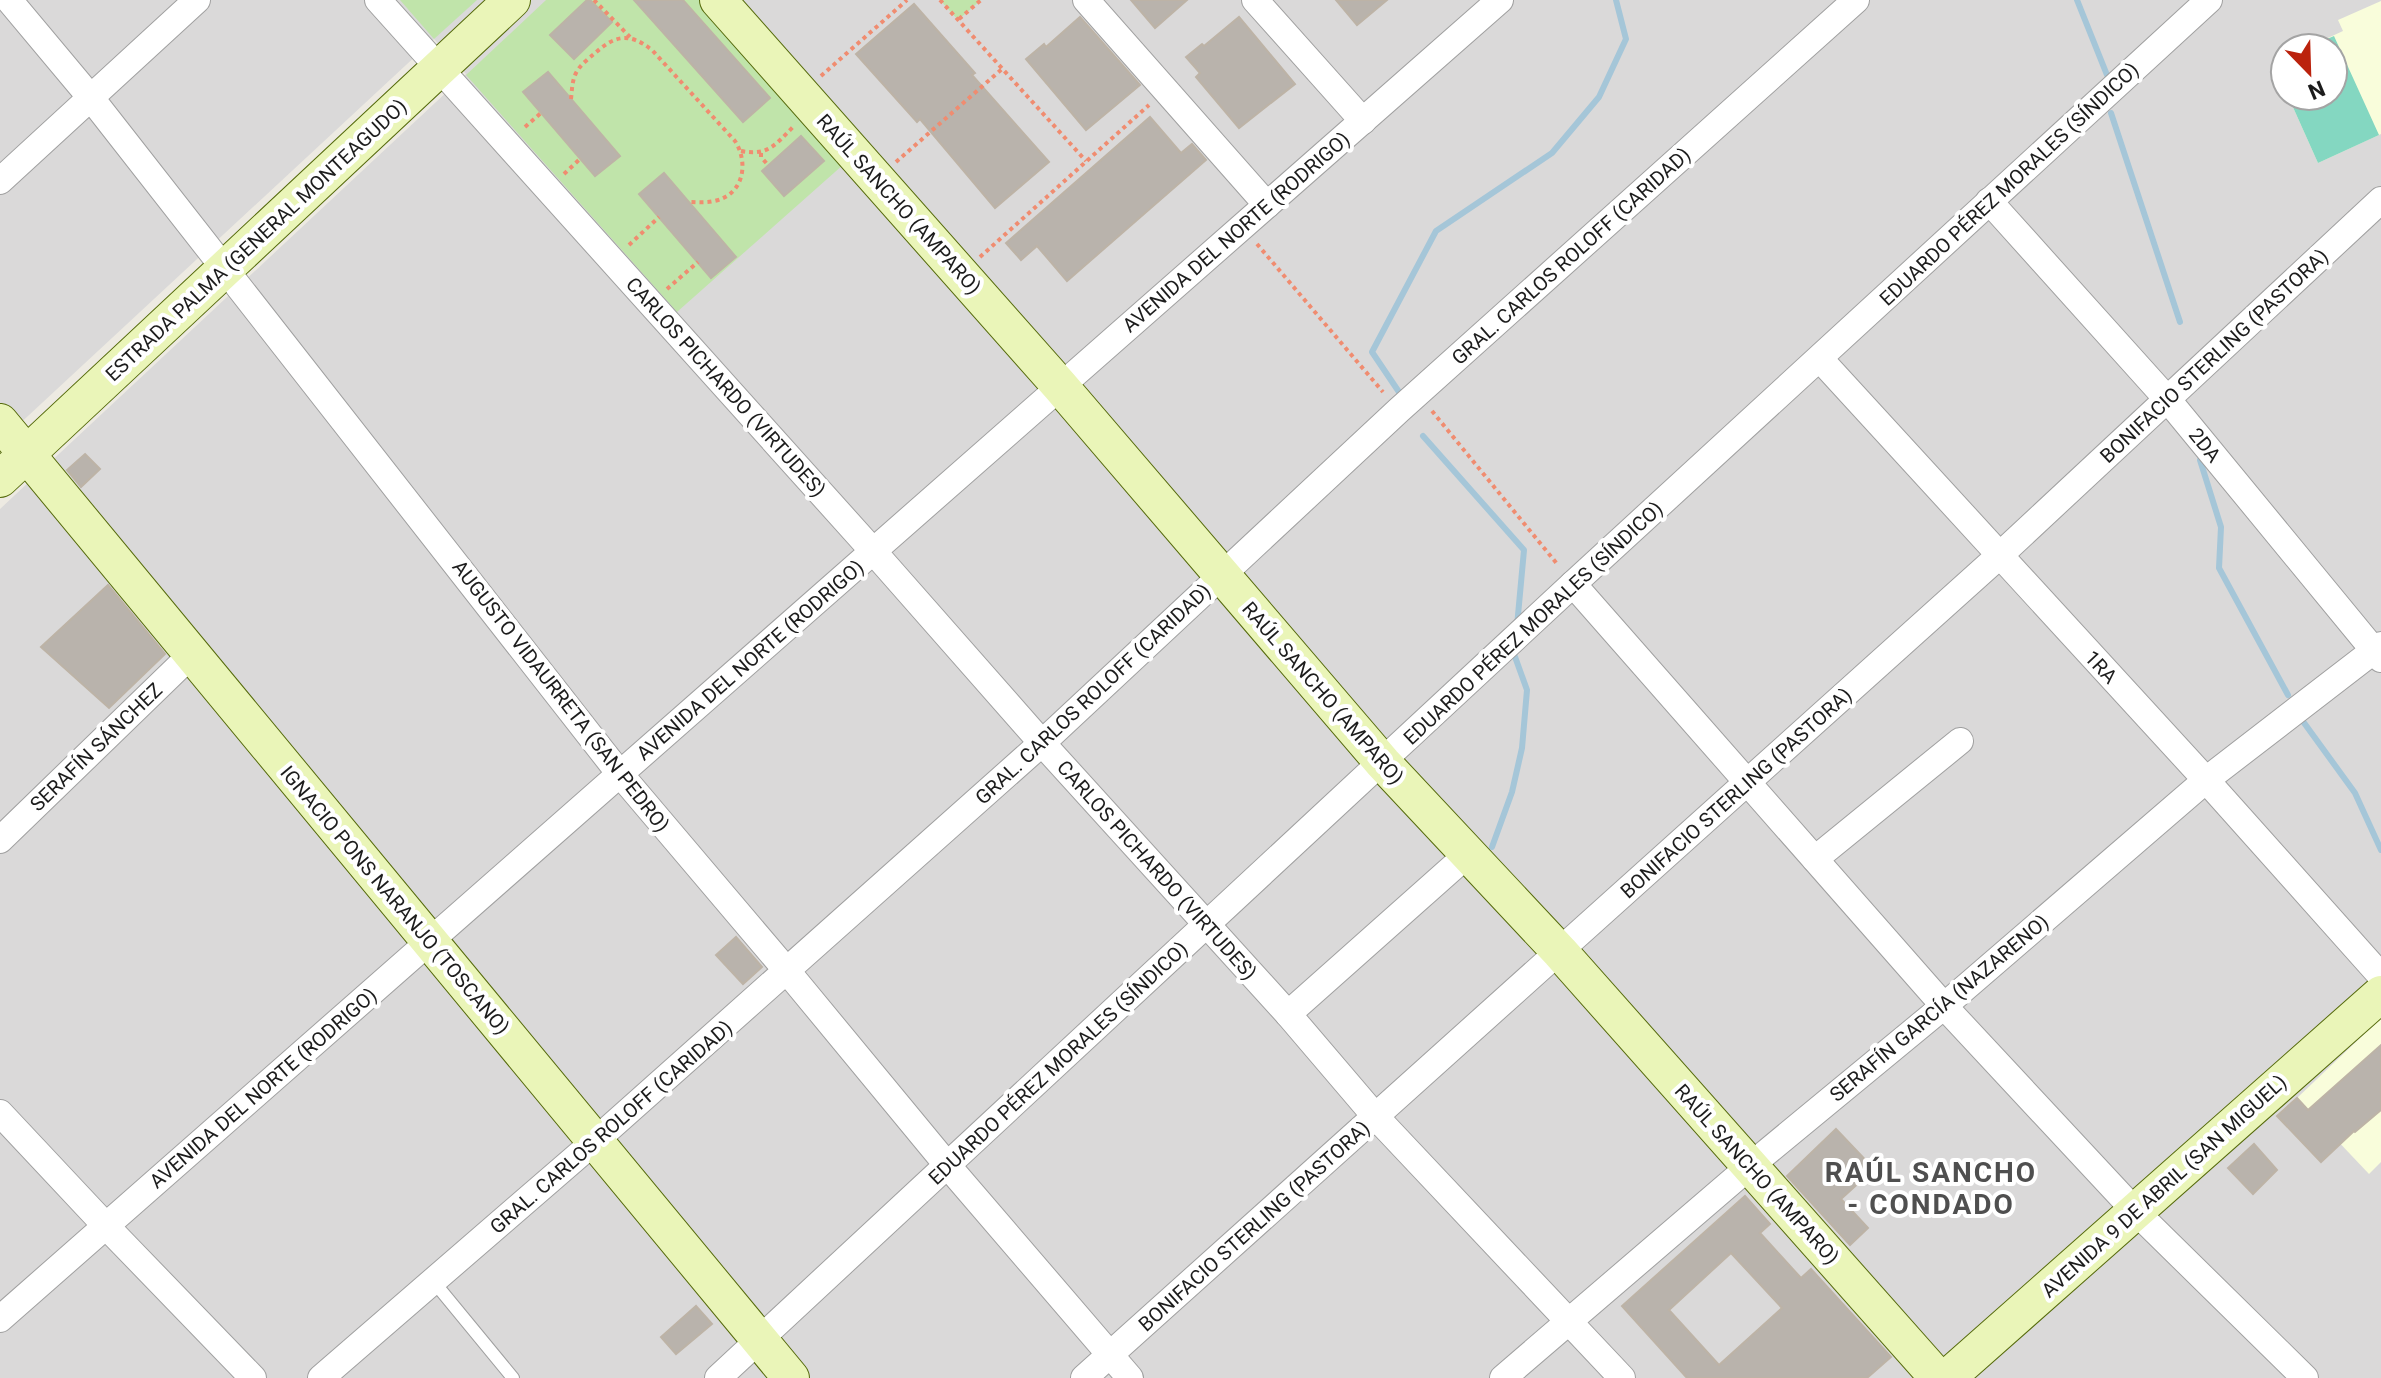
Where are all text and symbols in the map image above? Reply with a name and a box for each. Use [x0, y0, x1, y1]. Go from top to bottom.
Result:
north arrow [2269, 32, 2349, 112]
street label: EDUARDO PÉREZ MORALES (SÍNDICO) [1875, 57, 2143, 311]
text: N [2305, 75, 2329, 104]
street label: ESTRADA PALMA (GENERAL MONTEAGUDO) [101, 94, 411, 386]
street label: RAÚL SANCHO (AMPARO) [812, 109, 986, 299]
street label: AVENIDA DEL NORTE (RODRIGO) [1118, 127, 1354, 337]
street label: GRAL. CARLOS ROLOFF (CARIDAD) [1447, 142, 1695, 370]
street label: BONIFACIO STERLING (PASTORA) [2095, 244, 2333, 468]
street label: CARLOS PICHARDO (VIRTUDES) [621, 272, 831, 502]
street label: 2DA [2184, 423, 2226, 467]
street label: EDUARDO PÉREZ MORALES (SÍNDICO) [1399, 496, 1667, 750]
street label: AUGUSTO VIDAURRETA (SAN PEDRO) [447, 555, 675, 837]
street label: AVENIDA DEL NORTE (RODRIGO) [632, 555, 868, 765]
street label: GRAL. CARLOS ROLOFF (CARIDAD) [970, 579, 1216, 809]
street label: RAÚL SANCHO (AMPARO) [1237, 597, 1409, 789]
street label: 1RA [2080, 645, 2122, 689]
street label: SERAFÍN SÁNCHEZ [25, 678, 167, 816]
street label: BONIFACIO STERLING (PASTORA) [1615, 683, 1857, 903]
street label: CARLOS PICHARDO (VIRTUDES) [1052, 755, 1262, 985]
street label: IGNACIO PONS NARANJO (TOSCANO) [276, 761, 514, 1039]
street label: SERAFÍN GARCÍA (NAZARENO) [1825, 909, 2053, 1107]
street label: EDUARDO PÉREZ MORALES (SÍNDICO) [924, 936, 1192, 1190]
street label: AVENIDA DEL NORTE (RODRIGO) [145, 983, 381, 1193]
street label: GRAL. CARLOS ROLOFF (CARIDAD) [485, 1015, 737, 1239]
street label: AVENIDA 9 DE ABRIL (SAN MIGUEL) [2037, 1070, 2291, 1302]
street label: RAÚL SANCHO (AMPARO) [1670, 1079, 1844, 1269]
street label: BONIFACIO STERLING (PASTORA) [1133, 1116, 1375, 1336]
district label: RAÚL SANCHO - CONDADO [1825, 1156, 2037, 1221]

